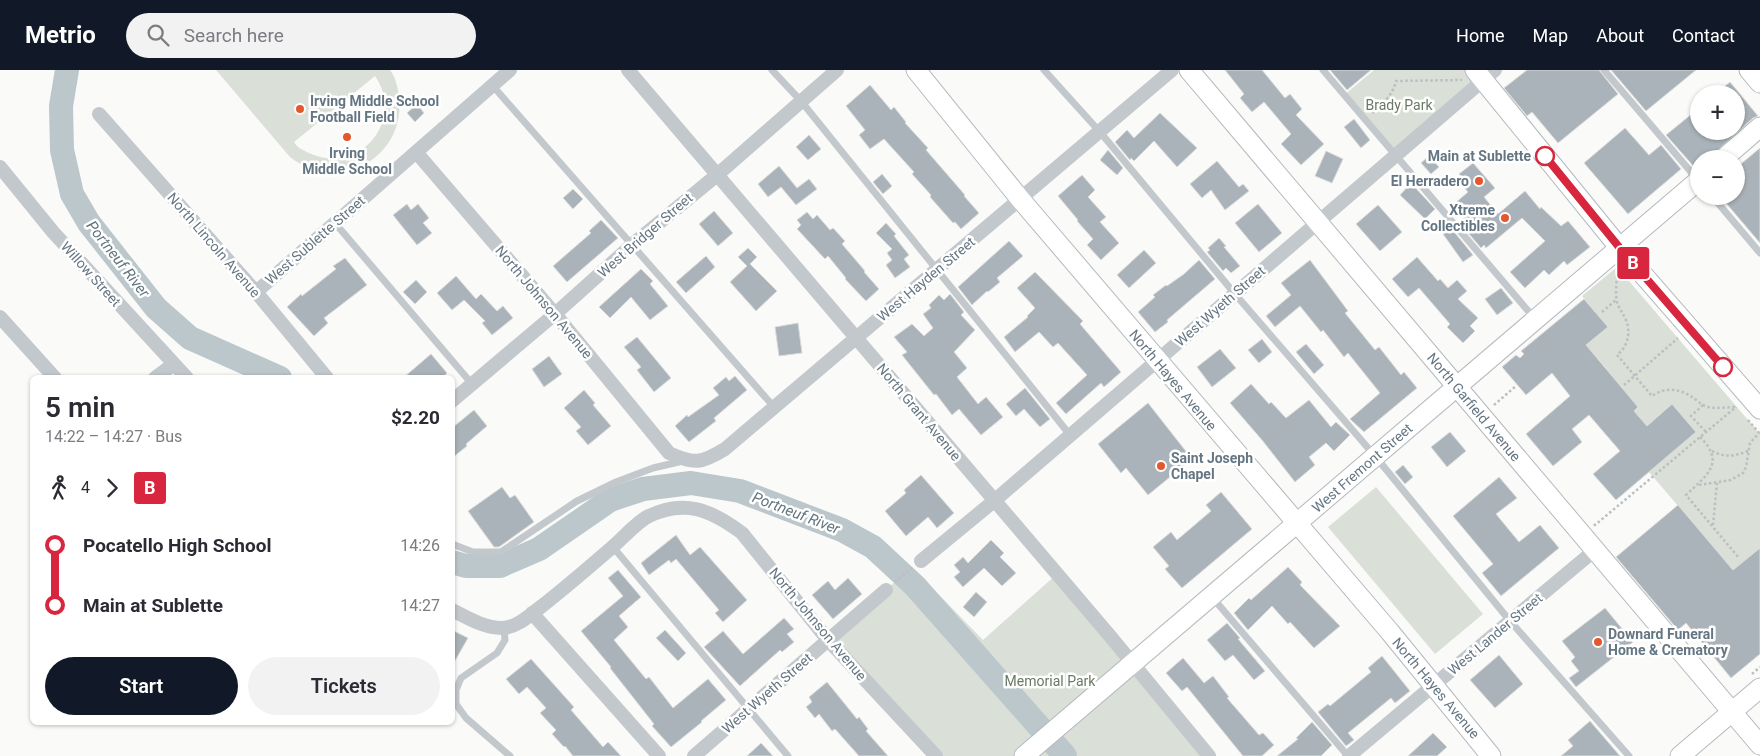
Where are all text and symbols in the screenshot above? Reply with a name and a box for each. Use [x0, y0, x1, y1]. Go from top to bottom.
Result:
search box [126, 13, 476, 58]
text: Metrio [25, 21, 96, 49]
icon: search [144, 21, 172, 49]
text: Search here [184, 24, 284, 47]
text: Home [1456, 25, 1505, 46]
text: Map [1533, 25, 1568, 46]
text: About [1596, 25, 1644, 46]
text: Contact [1672, 25, 1735, 46]
map controls [1690, 85, 1745, 205]
button: + [1690, 85, 1745, 140]
place label: Irving Middle School Football Field [310, 93, 439, 125]
park label: Brady Park [1365, 97, 1433, 113]
marker: Irving Middle School Football Field [294, 103, 306, 115]
marker: Irving Middle School [341, 131, 353, 143]
place label: Irving Middle School [302, 145, 392, 177]
marker: Main at Sublette [1535, 146, 1555, 166]
place label: Main at Sublette [1428, 148, 1531, 164]
button: − [1690, 150, 1745, 205]
place label: El Herradero [1391, 173, 1469, 189]
marker: El Herradero [1473, 175, 1485, 187]
street label: North Lincoln Avenue [164, 189, 264, 301]
street label: West Bridger Street [594, 189, 696, 280]
street label: West Sublette Street [262, 192, 368, 288]
place label: Xtreme Collectibles [1421, 202, 1495, 234]
marker: Xtreme Collectibles [1499, 212, 1511, 224]
water label: Portneuf River [83, 217, 154, 302]
street label: West Hayden Street [874, 233, 978, 324]
street label: Willow Street [58, 238, 125, 310]
street label: North Johnson Avenue [492, 242, 596, 362]
line badge: B [1617, 247, 1649, 279]
text: B [1627, 252, 1639, 273]
street label: West Wyeth Street [1172, 262, 1269, 349]
street label: North Hayes Avenue [1126, 326, 1220, 434]
street label: North Garfield Avenue [1424, 350, 1524, 464]
unlabelled marker [1713, 357, 1733, 377]
street label: North Grant Avenue [874, 360, 964, 464]
text: 5 min [45, 391, 115, 424]
text: $2.20 [391, 406, 440, 429]
street label: West Fremont Street [1309, 420, 1416, 516]
text: 14:22 – 14:27 · Bus [45, 427, 182, 446]
place label: Saint Joseph Chapel [1171, 450, 1253, 482]
marker: Saint Joseph Chapel [1155, 460, 1167, 472]
icon: walk [45, 474, 73, 502]
icon: forward [98, 474, 126, 502]
text: B [144, 477, 156, 498]
text: 4 [81, 478, 90, 497]
water label: Portneuf River [750, 488, 843, 538]
text: Pocatello High School [83, 534, 272, 557]
text: 14:26 [400, 536, 440, 555]
street label: North Johnson Avenue [766, 564, 870, 684]
street label: West Lander Street [1445, 590, 1546, 678]
text: Main at Sublette [83, 594, 223, 617]
text: 14:27 [400, 596, 440, 615]
place label: Downard Funeral Home & Crematory [1608, 626, 1729, 658]
street label: North Hayes Avenue [1389, 634, 1483, 742]
marker: Downard Funeral Home & Crematory [1592, 636, 1604, 648]
street label: West Wyeth Street [719, 649, 816, 736]
button: Start [45, 657, 238, 715]
button: Tickets [248, 657, 440, 715]
park label: Memorial Park [1005, 673, 1096, 689]

